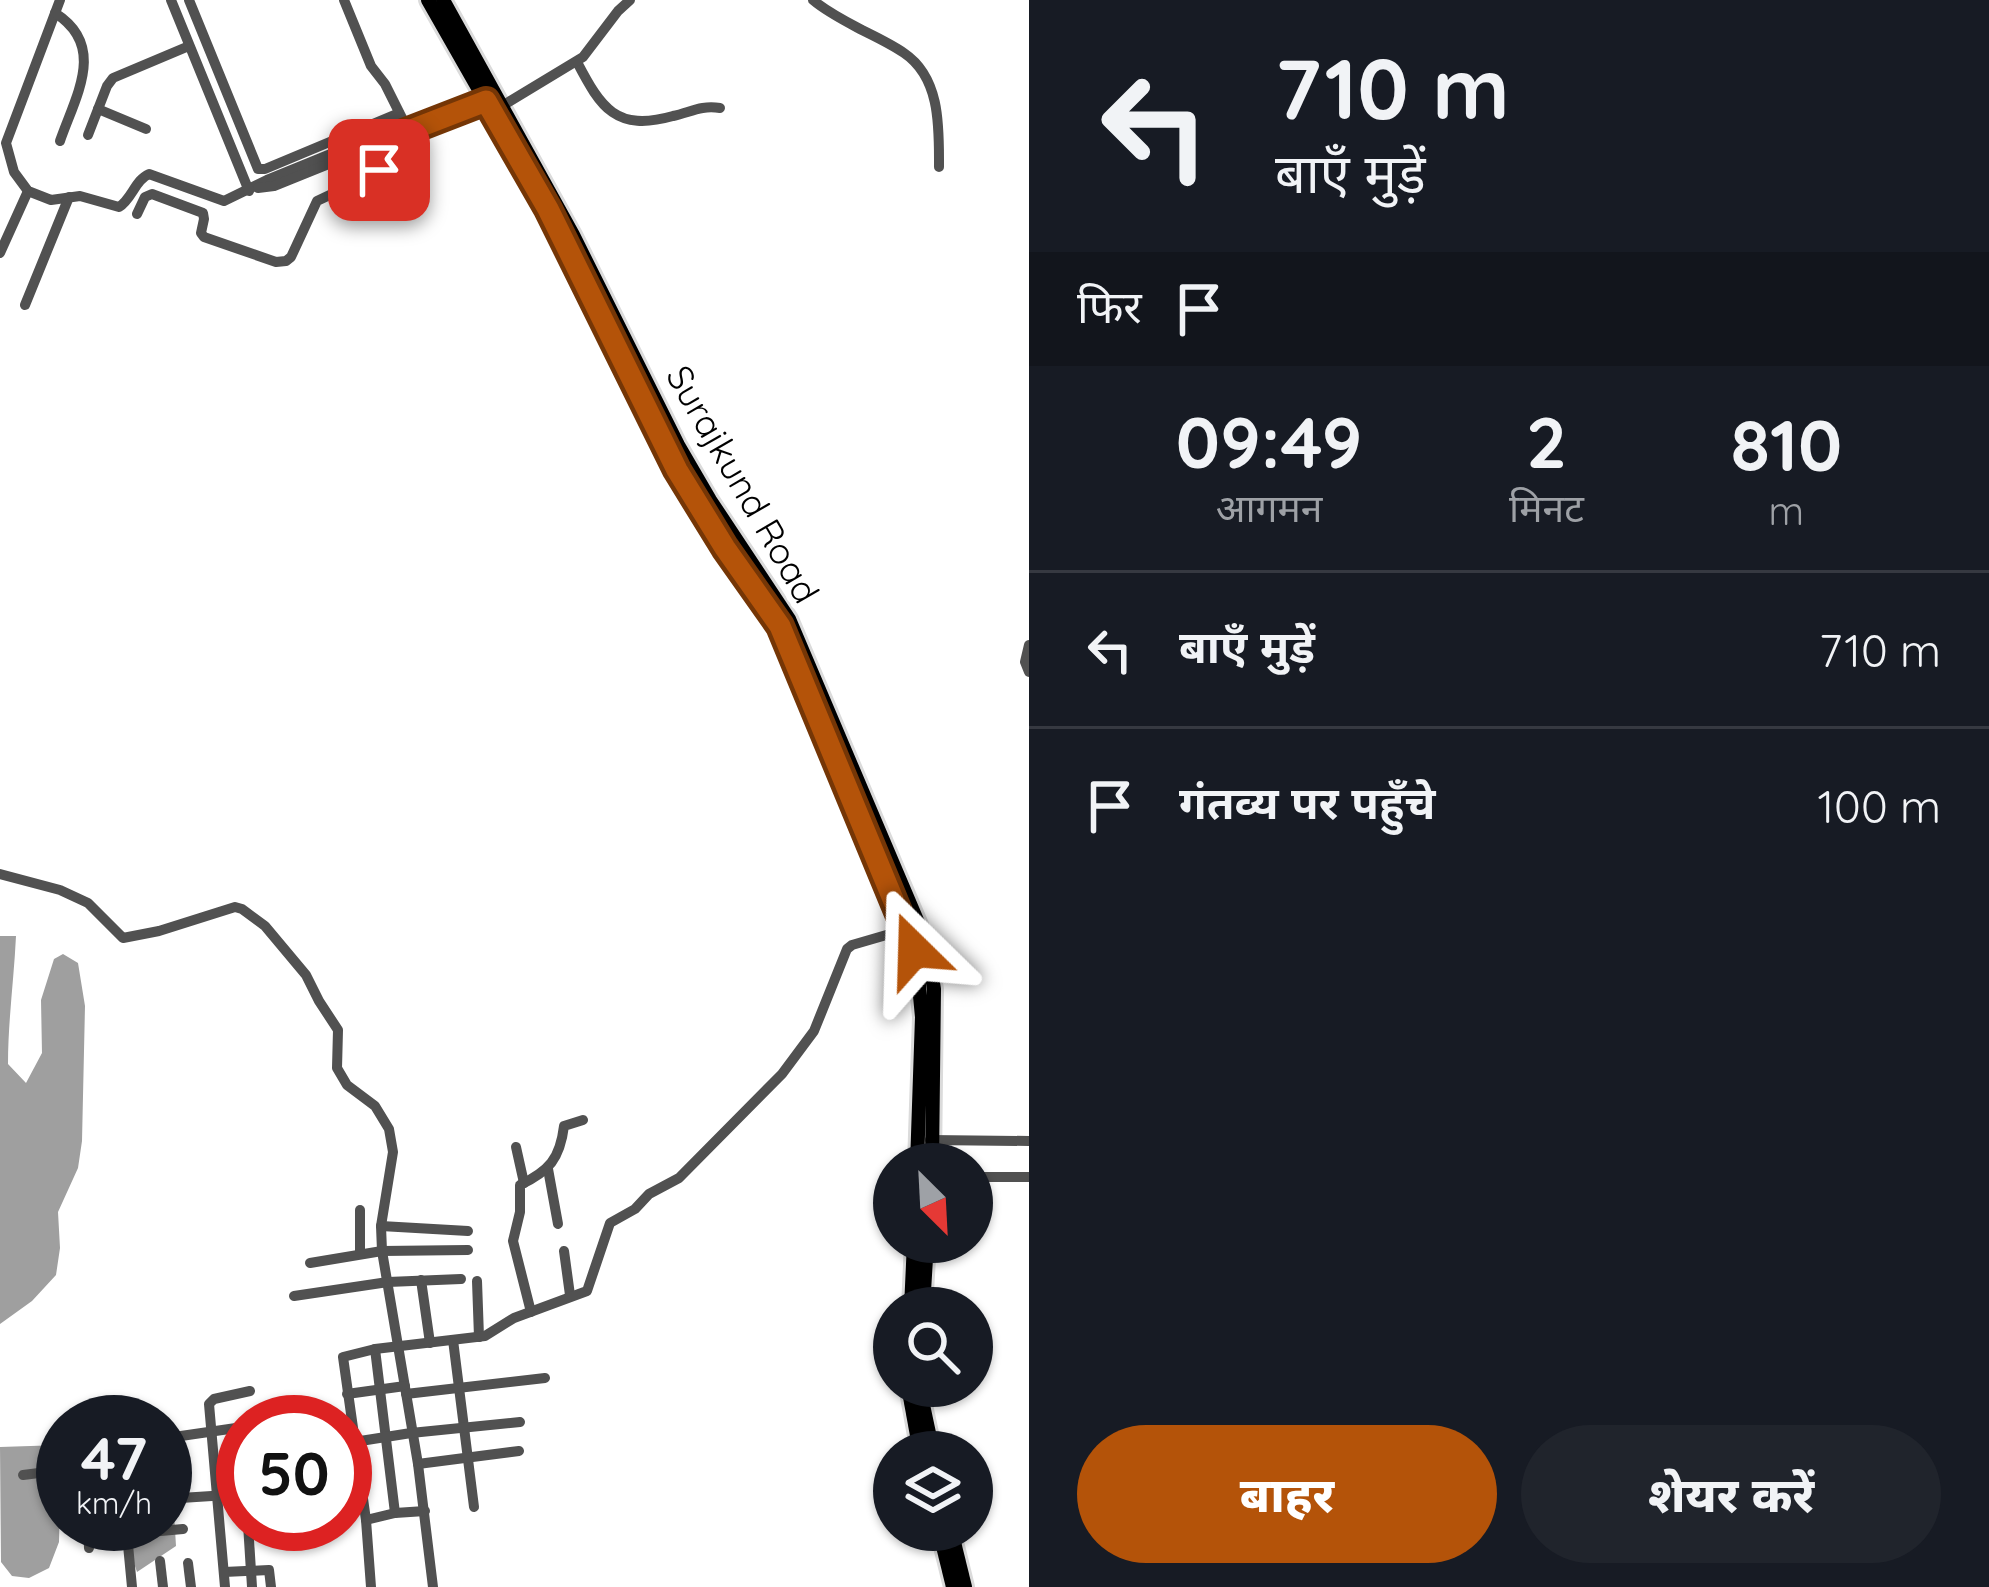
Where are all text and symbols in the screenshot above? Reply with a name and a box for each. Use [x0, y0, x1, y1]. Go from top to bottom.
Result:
text: 710 m [1275, 35, 1510, 140]
icon: left [1077, 48, 1233, 204]
pin [328, 119, 430, 221]
icon: arrive [346, 137, 412, 203]
text: बाएँ मुड़ें [1275, 139, 1426, 207]
icon: arrive [1166, 276, 1232, 342]
text: फिर [1077, 278, 1142, 334]
street label: Surajkund Road [657, 357, 830, 611]
text: 09:49 [1176, 396, 1362, 486]
text: 2 [1526, 396, 1567, 486]
text: 810 [1731, 399, 1842, 489]
text: आगमन [1216, 483, 1322, 532]
text: मिनट [1509, 483, 1584, 532]
text: m [1769, 486, 1804, 535]
icon: left [1077, 617, 1143, 683]
text: बाएँ मुड़ें [1179, 618, 1315, 674]
text: 710 m [1819, 622, 1941, 678]
icon: arrive [1077, 773, 1143, 839]
text: गंतव्य पर पहुँचे [1179, 774, 1436, 830]
text: 100 m [1817, 778, 1941, 834]
position arrow [851, 887, 977, 1013]
north arrow [873, 1143, 993, 1263]
map controls [873, 1143, 993, 1551]
button: search [873, 1287, 993, 1407]
speed limit sign: 50 [216, 1395, 372, 1551]
text: 47 [81, 1420, 147, 1495]
button: बाहर [1077, 1425, 1497, 1563]
button: शेयर करें [1521, 1425, 1941, 1563]
button: layers [873, 1431, 993, 1551]
text: km/h [76, 1484, 152, 1522]

